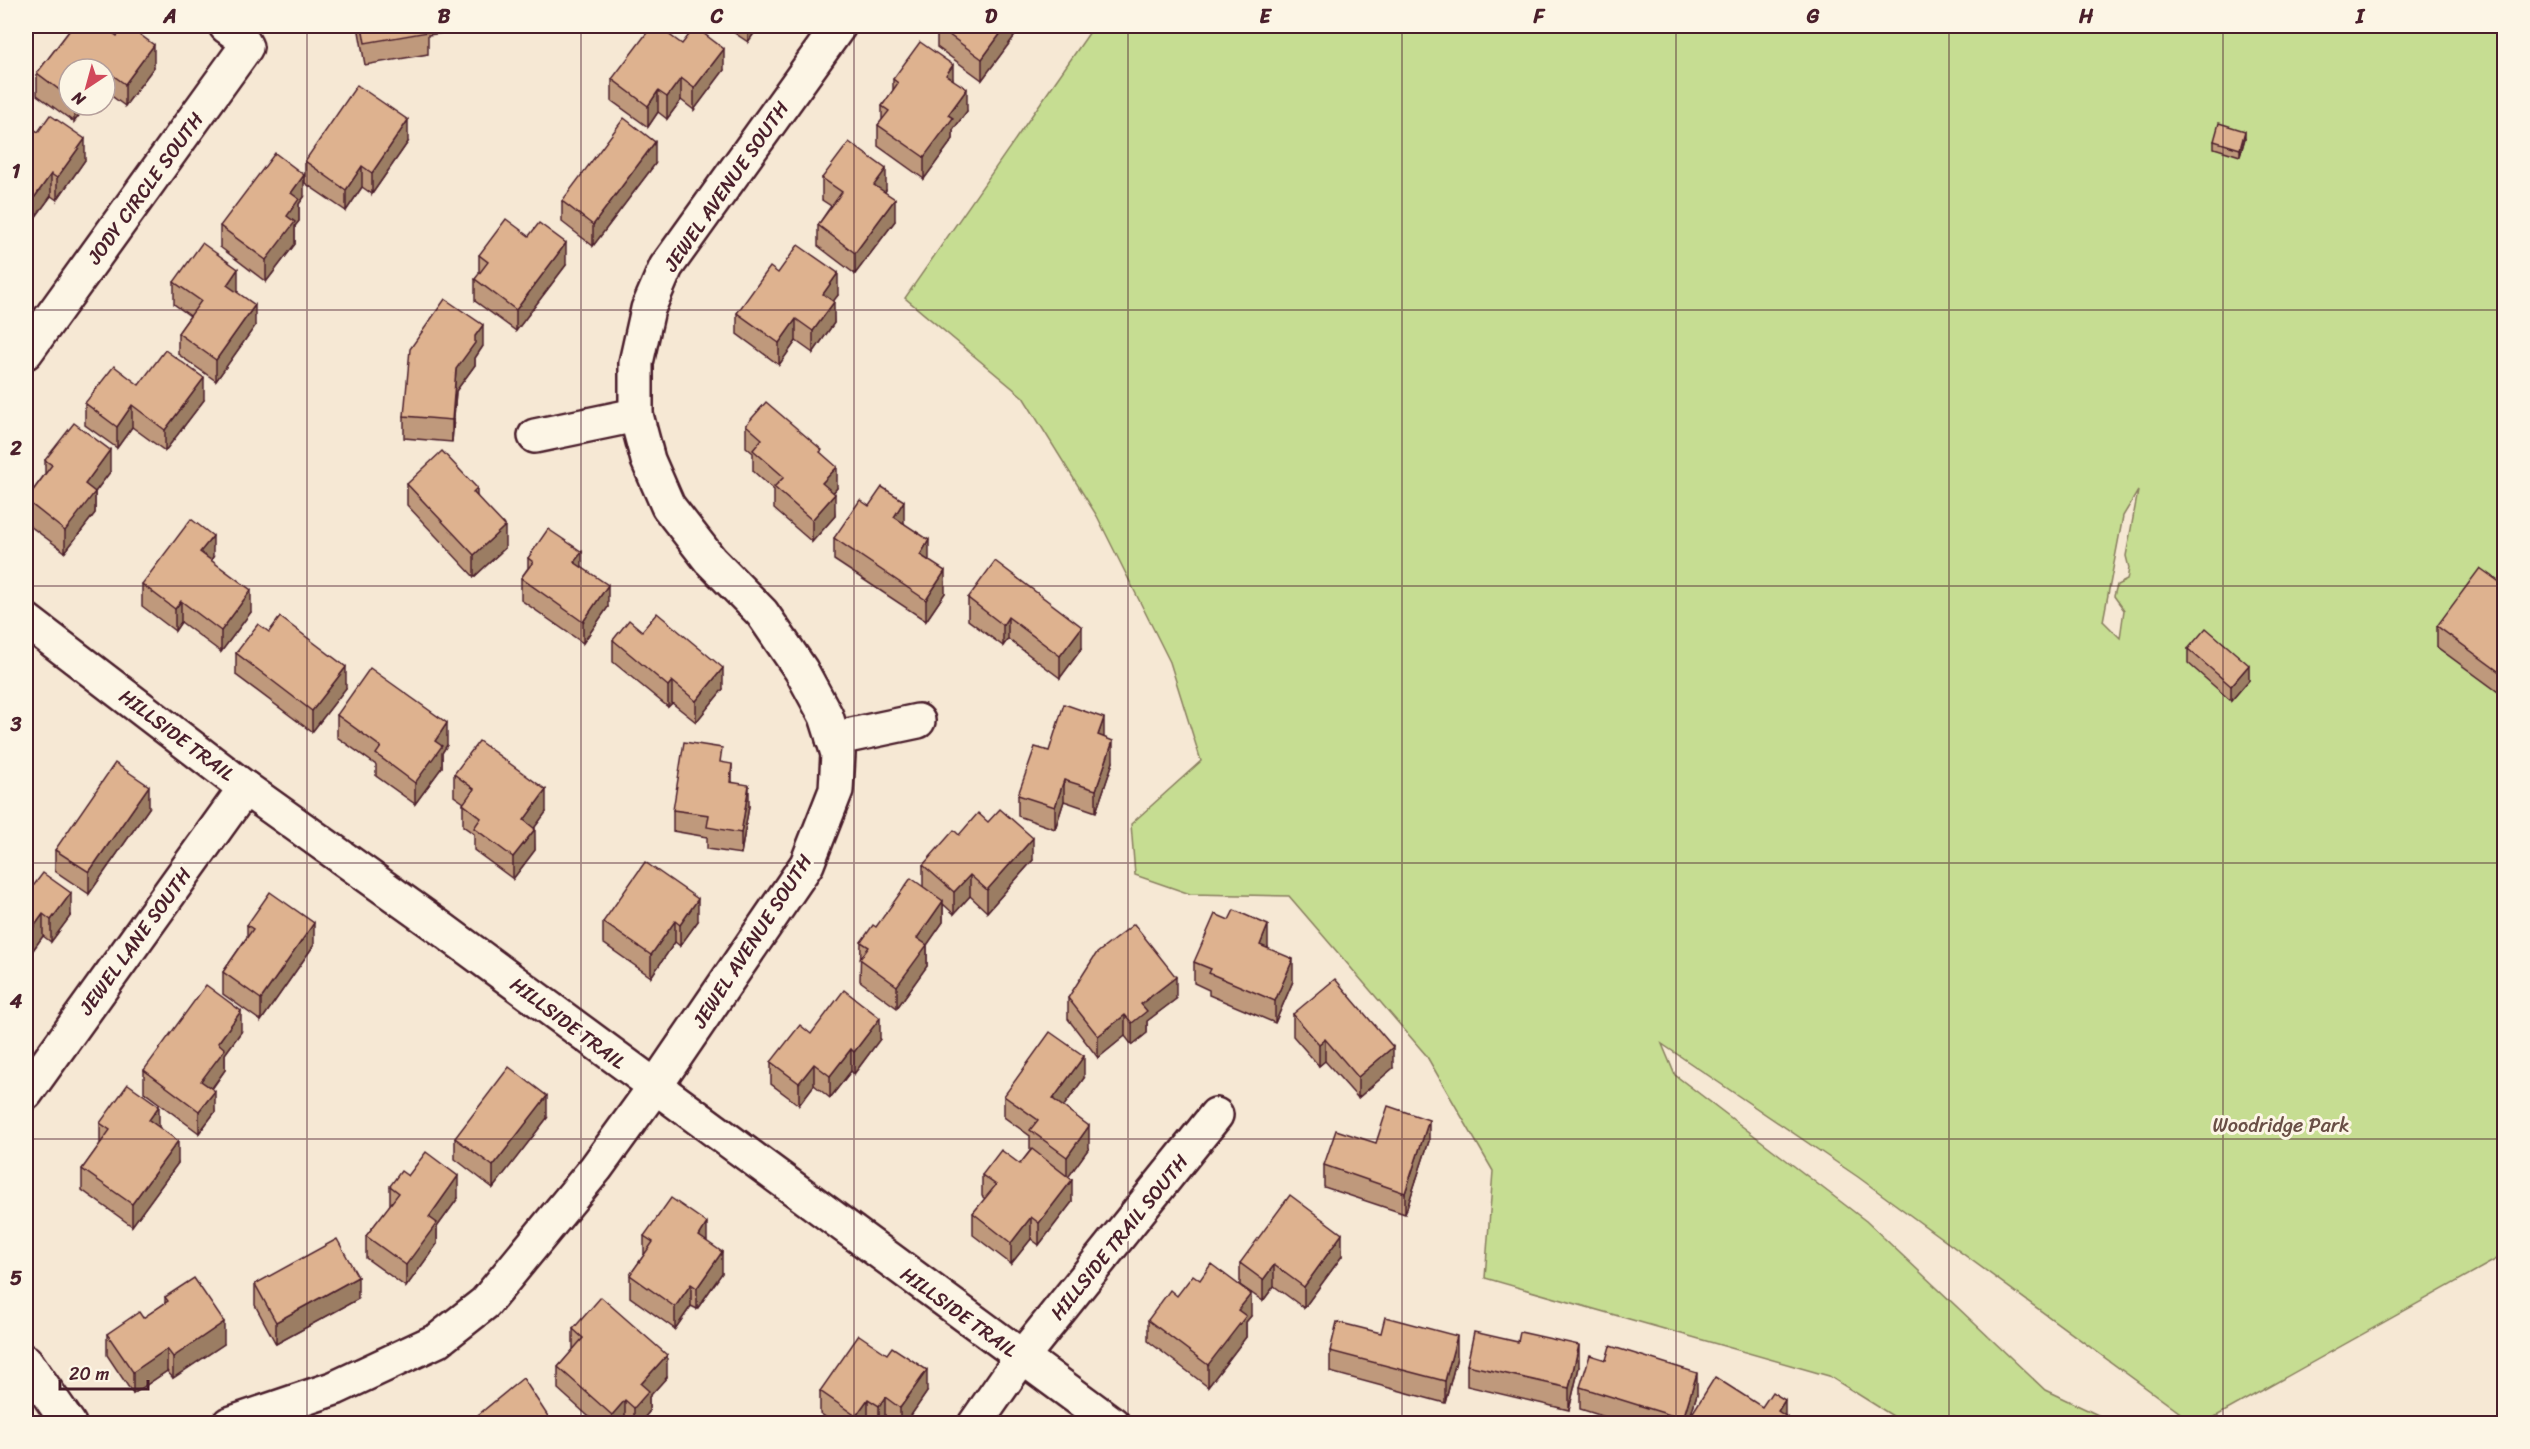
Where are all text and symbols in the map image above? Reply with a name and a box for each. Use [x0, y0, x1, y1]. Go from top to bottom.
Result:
text: A [162, 0, 177, 34]
text: B [438, 0, 451, 34]
text: C [710, 0, 724, 34]
text: D [985, 0, 998, 34]
text: E [1259, 0, 1272, 34]
text: F [1533, 0, 1546, 34]
text: G [1806, 0, 1820, 34]
text: H [2078, 0, 2094, 34]
text: I [2355, 0, 2366, 34]
north arrow [57, 57, 117, 117]
text: N [65, 83, 92, 114]
street label: JEWEL AVENUE SOUTH [654, 94, 799, 280]
street label: JODY CIRCLE SOUTH [77, 105, 213, 273]
text: 1 [12, 154, 21, 189]
text: 2 [9, 431, 22, 466]
street label: HILLSIDE TRAIL [111, 680, 243, 791]
text: 3 [10, 707, 22, 742]
street label: JEWEL AVENUE SOUTH [682, 847, 822, 1036]
street label: JEWEL LANE SOUTH [69, 860, 201, 1024]
street label: HILLSIDE TRAIL [502, 968, 634, 1079]
text: 4 [9, 984, 23, 1019]
park label: Woodridge Park [2212, 1108, 2350, 1143]
street label: HILLSIDE TRAIL SOUTH [1041, 1146, 1198, 1328]
street label: HILLSIDE TRAIL [893, 1258, 1025, 1368]
text: 5 [10, 1261, 22, 1296]
scale bar [60, 1353, 148, 1391]
text: 20 m [69, 1358, 109, 1390]

